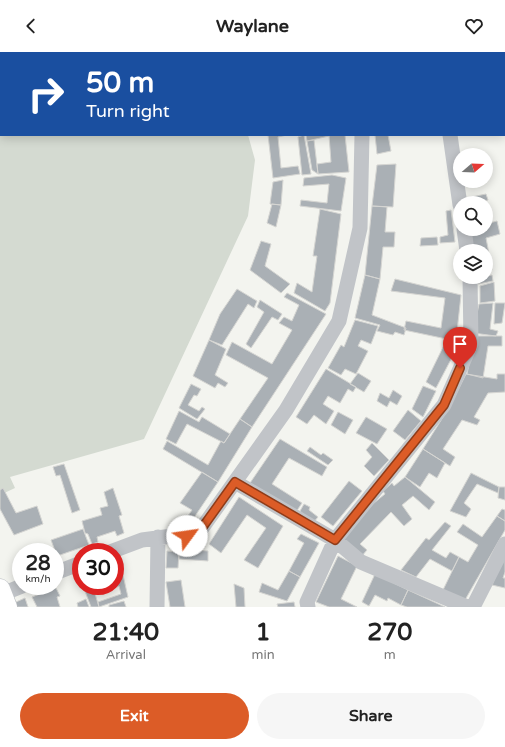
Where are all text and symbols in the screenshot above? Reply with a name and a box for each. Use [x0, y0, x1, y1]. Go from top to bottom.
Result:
icon: back [20, 15, 42, 37]
text: Waylane [216, 15, 289, 37]
icon: heart [463, 15, 485, 37]
text: 50 m [86, 66, 154, 100]
icon: right [20, 68, 72, 120]
text: Turn right [86, 100, 170, 122]
north arrow [453, 148, 493, 188]
map controls [453, 148, 493, 284]
button: search [453, 196, 493, 236]
button: layers [453, 244, 493, 284]
pin [443, 327, 477, 368]
icon: arrive [449, 333, 471, 355]
position arrow [166, 515, 208, 557]
speed limit sign: 30 [72, 543, 124, 595]
text: 28 [25, 552, 51, 576]
text: km/h [25, 573, 51, 585]
text: 21:40 [93, 618, 159, 647]
text: 1 [256, 618, 271, 647]
text: 270 [367, 618, 412, 647]
text: Arrival [106, 647, 146, 663]
text: min [252, 647, 275, 663]
text: m [384, 647, 396, 663]
button: Exit [20, 693, 249, 739]
button: Share [257, 693, 485, 739]

